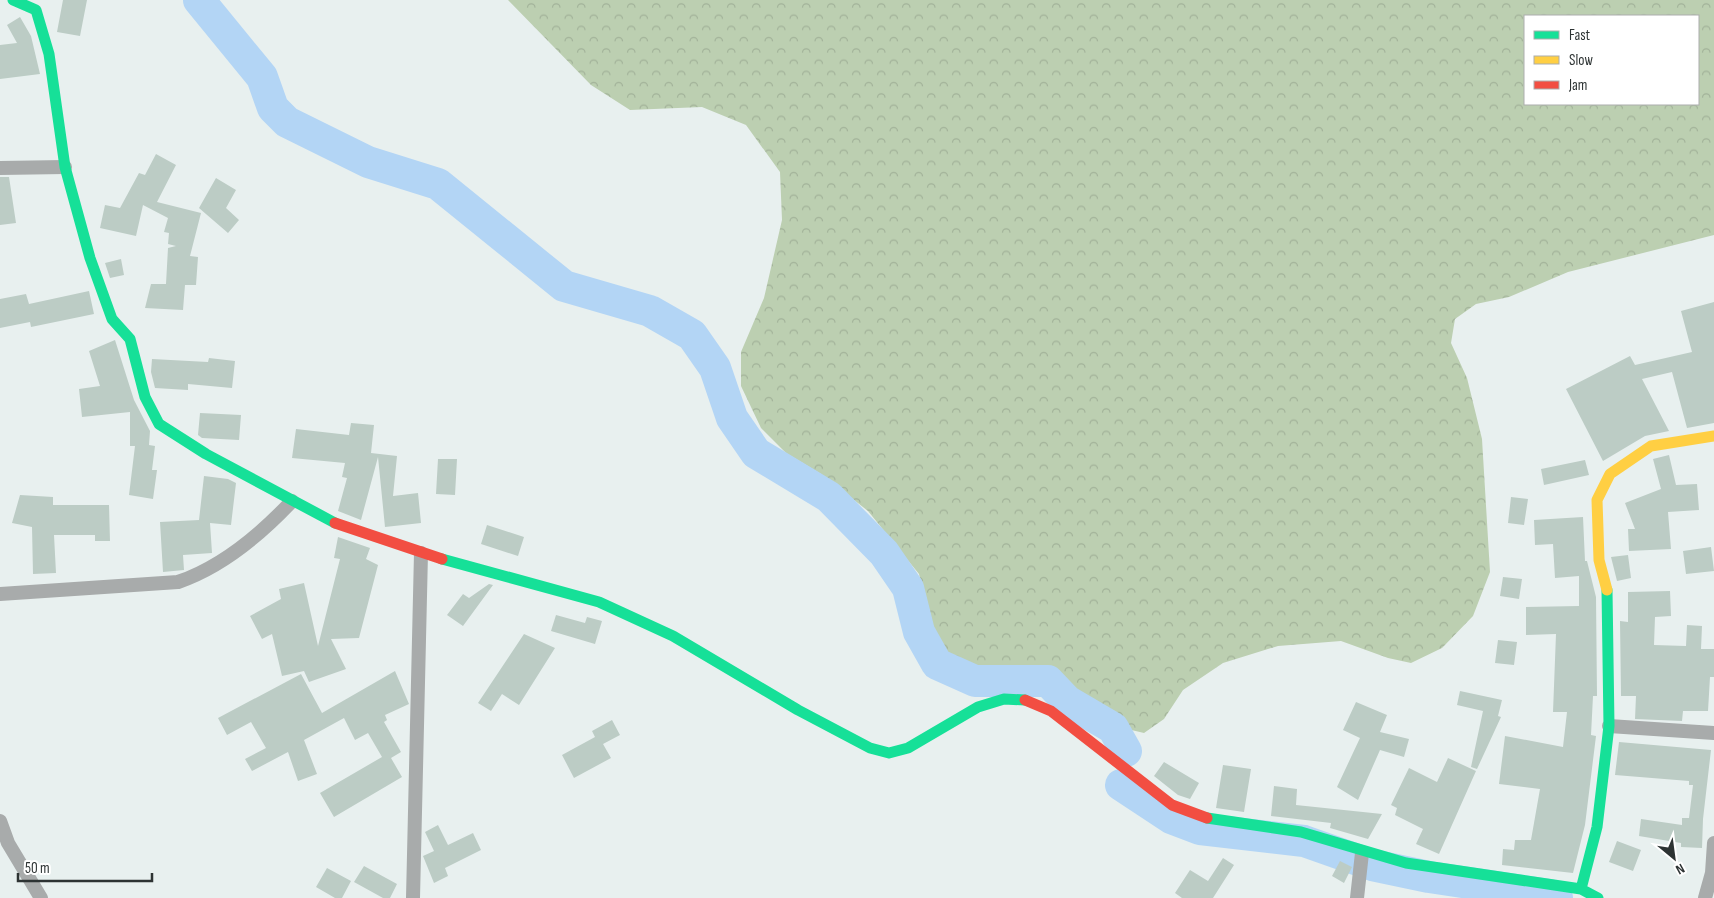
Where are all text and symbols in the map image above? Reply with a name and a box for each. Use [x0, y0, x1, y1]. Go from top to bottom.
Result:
legend [1524, 15, 1699, 105]
text: Fast [1569, 26, 1591, 45]
text: Slow [1569, 51, 1593, 70]
text: Jam [1568, 76, 1587, 95]
north arrow [1649, 833, 1699, 883]
scale bar [18, 850, 151, 882]
text: 50 m [25, 859, 50, 878]
text: N [1673, 860, 1687, 878]

